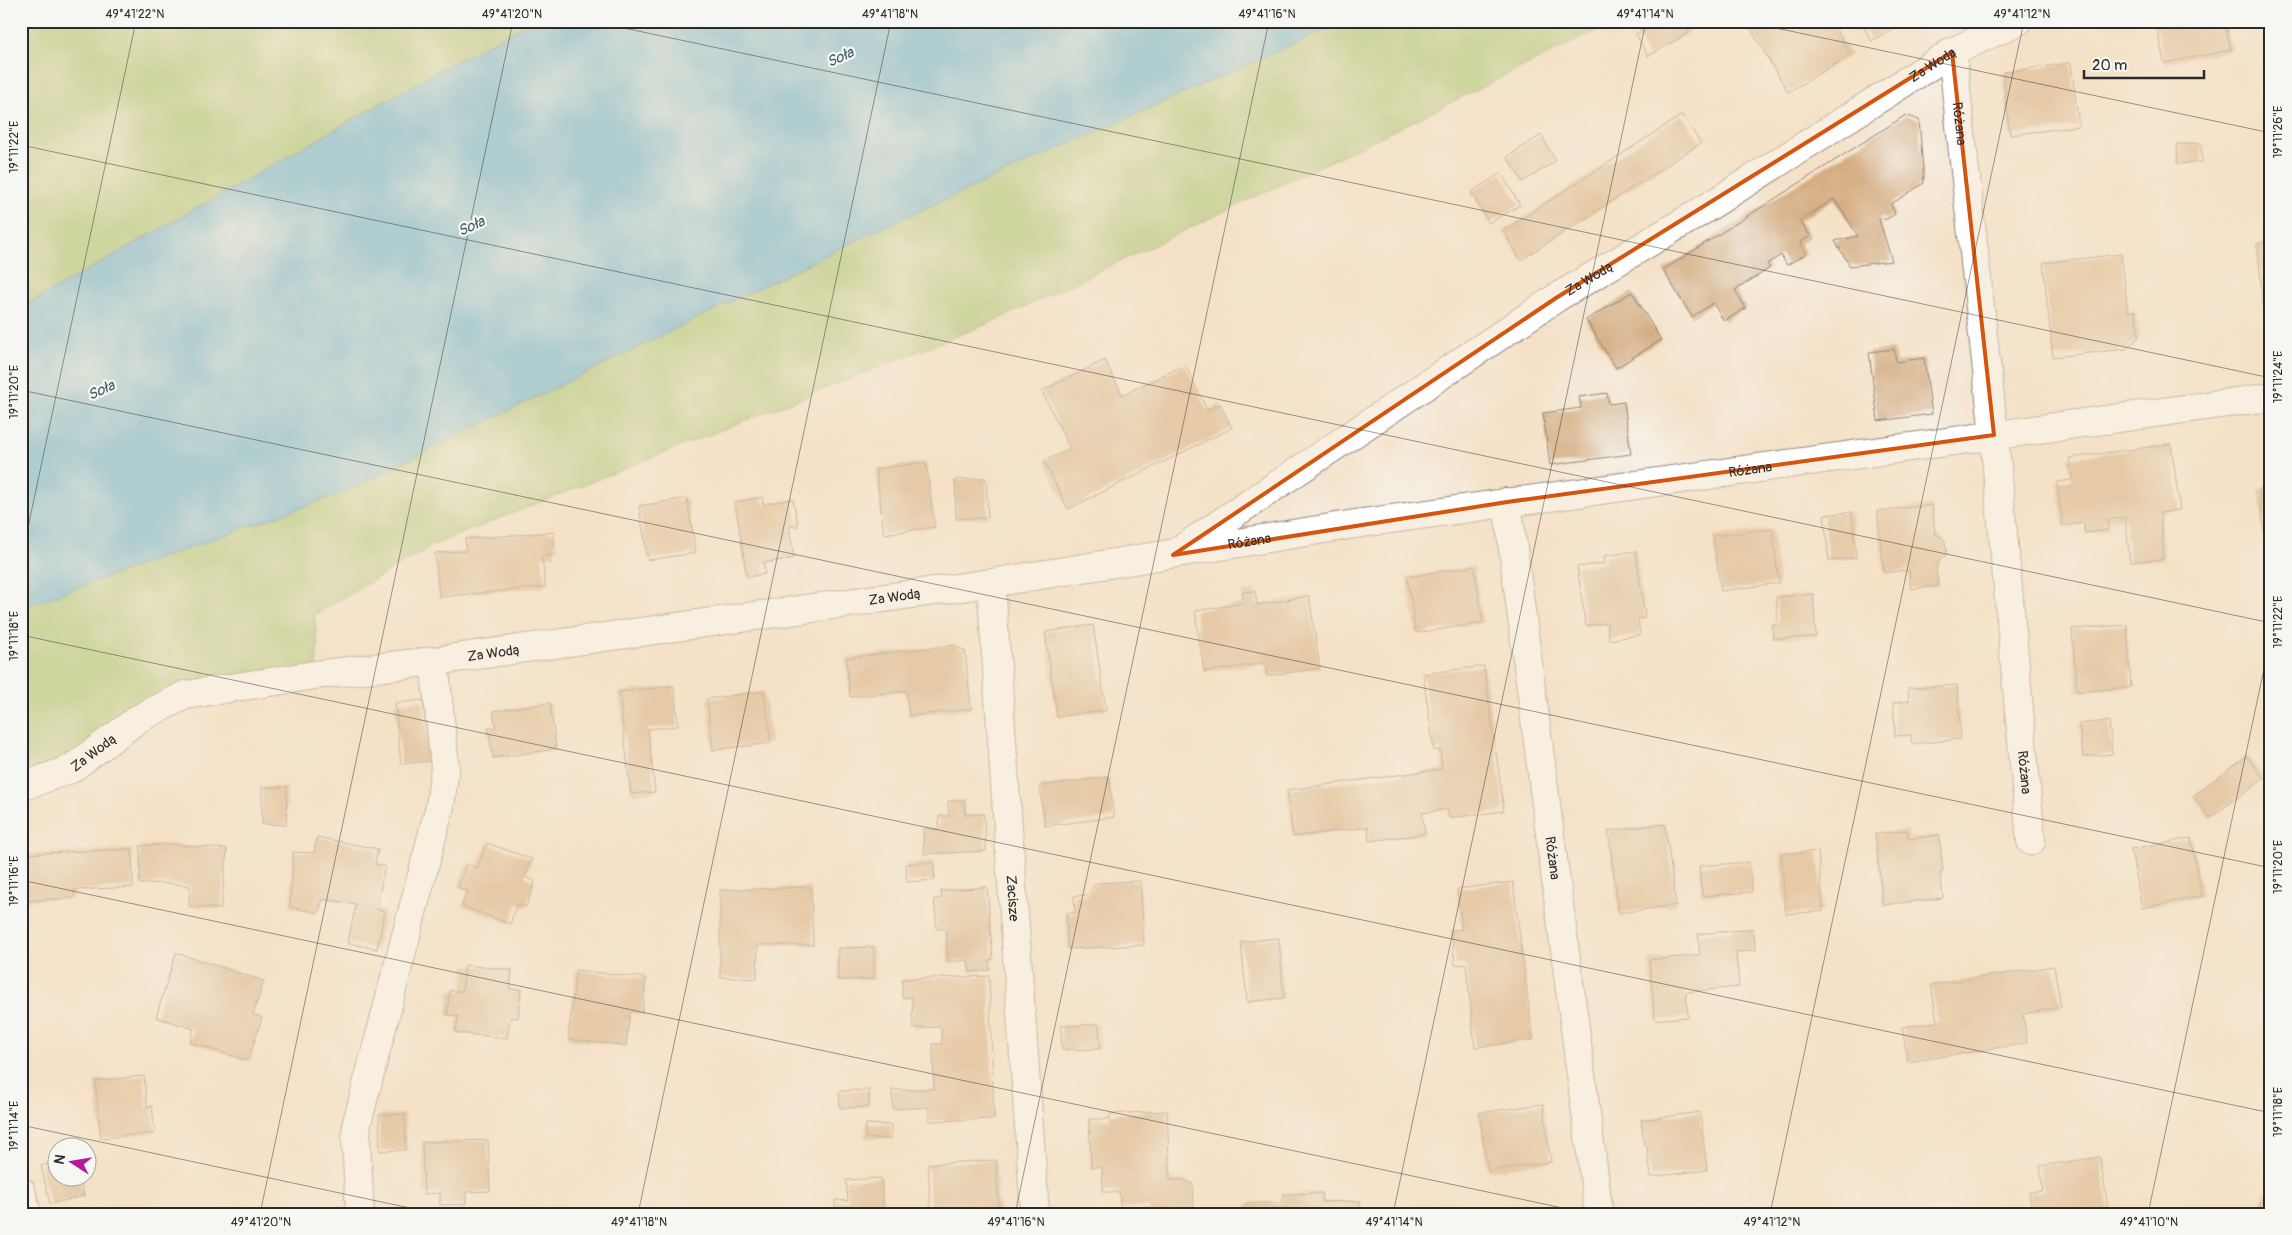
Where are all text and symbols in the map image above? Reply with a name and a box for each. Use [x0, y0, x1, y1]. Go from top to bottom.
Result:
text: 49°41'22"N [106, 7, 164, 22]
text: 49°41'20"N [482, 7, 542, 22]
text: 49°41'18"N [862, 7, 918, 22]
text: 49°41'16"N [1238, 7, 1296, 22]
text: 49°41'14"N [1616, 7, 1674, 22]
text: 49°41'12"N [1994, 7, 2050, 22]
water label: Soła [824, 43, 858, 72]
street label: Za Wodą [1906, 43, 1960, 86]
scale bar [2084, 48, 2204, 80]
text: 20 m [2092, 56, 2127, 75]
street label: Różana [1949, 101, 1970, 146]
text: 19°11'26"E [2271, 106, 2286, 158]
text: 19°11'22"E [7, 121, 22, 173]
water label: Soła [455, 212, 489, 241]
street label: Za Wodą [1562, 258, 1616, 300]
text: 19°11'24"E [2271, 351, 2286, 403]
text: 19°11'20"E [7, 365, 22, 419]
water label: Soła [85, 376, 119, 405]
street label: Różana [1727, 458, 1773, 481]
street label: Różana [1227, 530, 1272, 554]
street label: Za Wodą [867, 585, 922, 609]
text: 19°11'22"E [2271, 596, 2286, 648]
text: 19°11'18"E [7, 611, 22, 661]
street label: Za Wodą [466, 641, 521, 665]
street label: Za Wodą [67, 730, 120, 775]
street label: Różana [2014, 750, 2035, 795]
street label: Różana [1541, 835, 1564, 881]
text: 19°11'20"E [2271, 840, 2286, 894]
text: 19°11'16"E [7, 856, 22, 906]
street label: Zacisze [1002, 875, 1023, 922]
text: 19°11'18"E [2271, 1087, 2286, 1137]
text: 19°11'14"E [7, 1101, 22, 1151]
north arrow [48, 1138, 98, 1188]
text: N [50, 1153, 69, 1166]
text: 49°41'20"N [231, 1215, 291, 1230]
text: 49°41'18"N [611, 1215, 667, 1230]
text: 49°41'16"N [987, 1215, 1045, 1230]
text: 49°41'14"N [1365, 1215, 1423, 1230]
text: 49°41'12"N [1744, 1215, 1800, 1230]
text: 49°41'10"N [2120, 1215, 2178, 1230]

